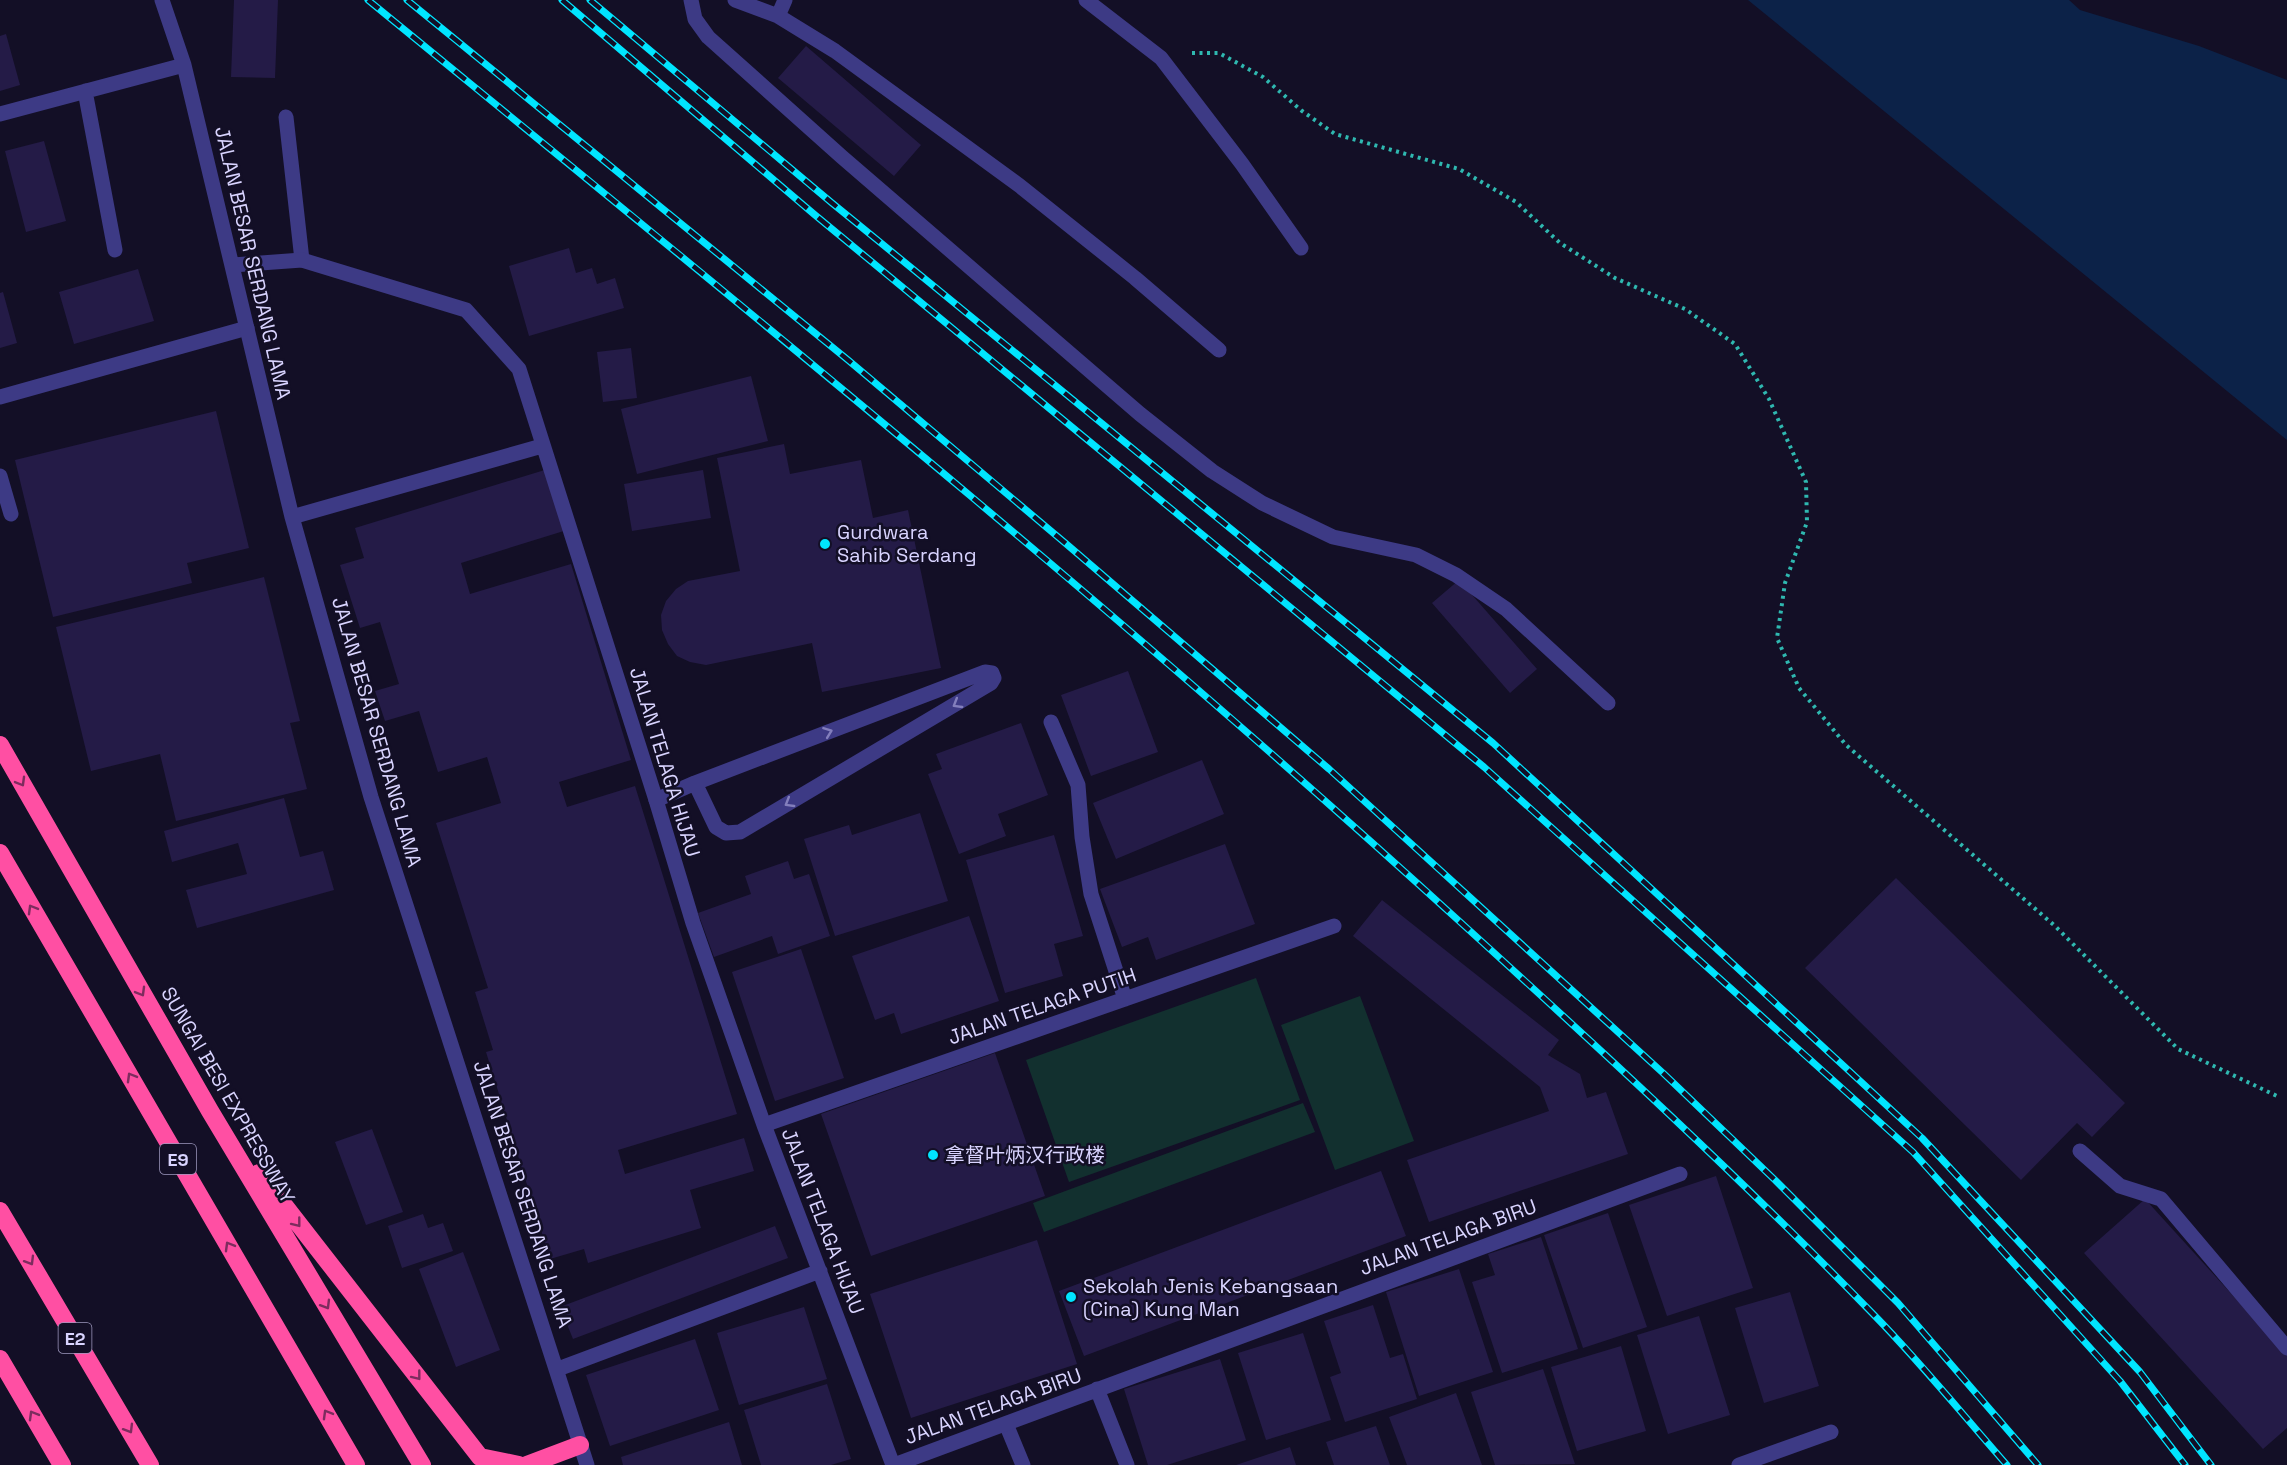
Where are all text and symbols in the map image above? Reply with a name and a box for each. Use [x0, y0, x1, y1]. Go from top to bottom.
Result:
street label: JALAN BESAR SERDANG LAMA [209, 124, 297, 403]
place label: Gurdwara Sahib Serdang [837, 519, 977, 568]
marker: Gurdwara Sahib Serdang [818, 537, 832, 551]
street label: JALAN BESAR SERDANG LAMA [326, 594, 428, 870]
street label: JALAN TELAGA HIJAU [624, 664, 706, 860]
one-way arrow [953, 696, 963, 708]
one-way arrow [822, 727, 833, 739]
one-way arrow [14, 776, 25, 786]
one-way arrow [785, 796, 795, 807]
one-way arrow [28, 905, 40, 915]
street label: JALAN TELAGA PUTIH [944, 962, 1140, 1050]
street label: SUNGAI BESI EXPRESSWAY [155, 982, 301, 1208]
one-way arrow [134, 986, 145, 996]
street label: JALAN BESAR SERDANG LAMA [467, 1057, 579, 1331]
one-way arrow [126, 1073, 138, 1083]
street label: JALAN TELAGA HIJAU [776, 1124, 870, 1318]
place label: 拿督叶炳汉行政楼 [945, 1142, 1105, 1168]
road number: E9 [160, 1144, 196, 1174]
marker: 拿督叶炳汉行政楼 [926, 1148, 940, 1162]
street label: JALAN TELAGA BIRU [1356, 1193, 1540, 1281]
one-way arrow [290, 1216, 301, 1227]
one-way arrow [224, 1242, 236, 1252]
one-way arrow [22, 1255, 34, 1266]
place label: Sekolah Jenis Kebangsaan (Cina) Kung Man [1083, 1273, 1338, 1322]
marker: Sekolah Jenis Kebangsaan (Cina) Kung Man [1064, 1290, 1078, 1304]
one-way arrow [319, 1299, 331, 1309]
road number: E2 [58, 1323, 92, 1353]
street label: JALAN TELAGA BIRU [901, 1362, 1085, 1450]
one-way arrow [410, 1370, 421, 1381]
one-way arrow [322, 1410, 334, 1421]
one-way arrow [28, 1411, 40, 1421]
one-way arrow [122, 1423, 133, 1433]

